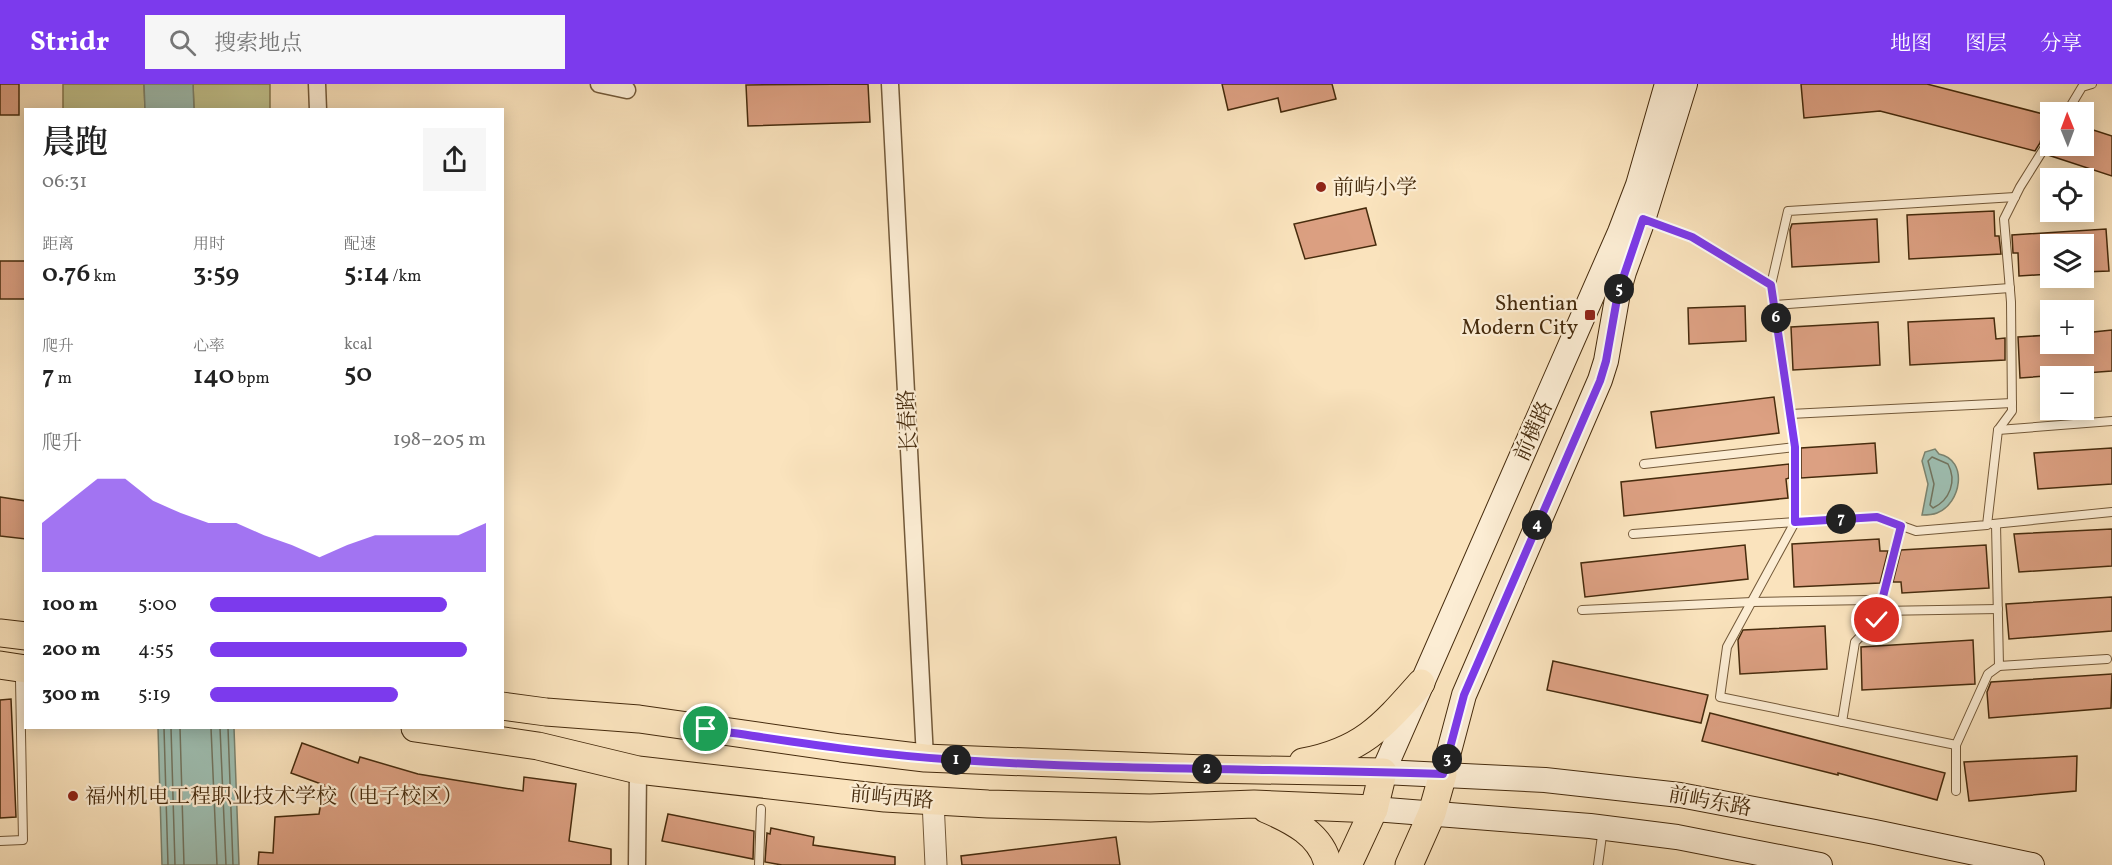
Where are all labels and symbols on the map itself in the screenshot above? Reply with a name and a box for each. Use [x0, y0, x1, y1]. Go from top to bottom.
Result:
north arrow [2040, 102, 2094, 156]
place label: 前屿小学 [1333, 174, 1417, 203]
marker: 前屿小学 [1314, 180, 1328, 194]
pin: 5 [1604, 274, 1634, 304]
place label: Shentian Modern City [1462, 290, 1579, 343]
pin: 6 [1761, 303, 1791, 333]
marker: Shentian Modern City [1583, 308, 1597, 322]
street label: 长春路 [892, 389, 925, 453]
street label: 前横路 [1508, 397, 1560, 466]
pin: 7 [1826, 504, 1856, 534]
pin: 4 [1522, 510, 1552, 540]
pin [1851, 594, 1902, 645]
pin [680, 703, 731, 754]
pin: 3 [1432, 744, 1462, 774]
pin: 1 [941, 745, 971, 775]
pin: 2 [1192, 754, 1222, 784]
street label: 前屿西路 [849, 780, 935, 817]
street label: 前屿东路 [1666, 781, 1754, 824]
place label: 福州机电工程职业技术学校（电子校区） [85, 783, 463, 812]
marker: 福州机电工程职业技术学校（电子校区） [66, 789, 80, 803]

